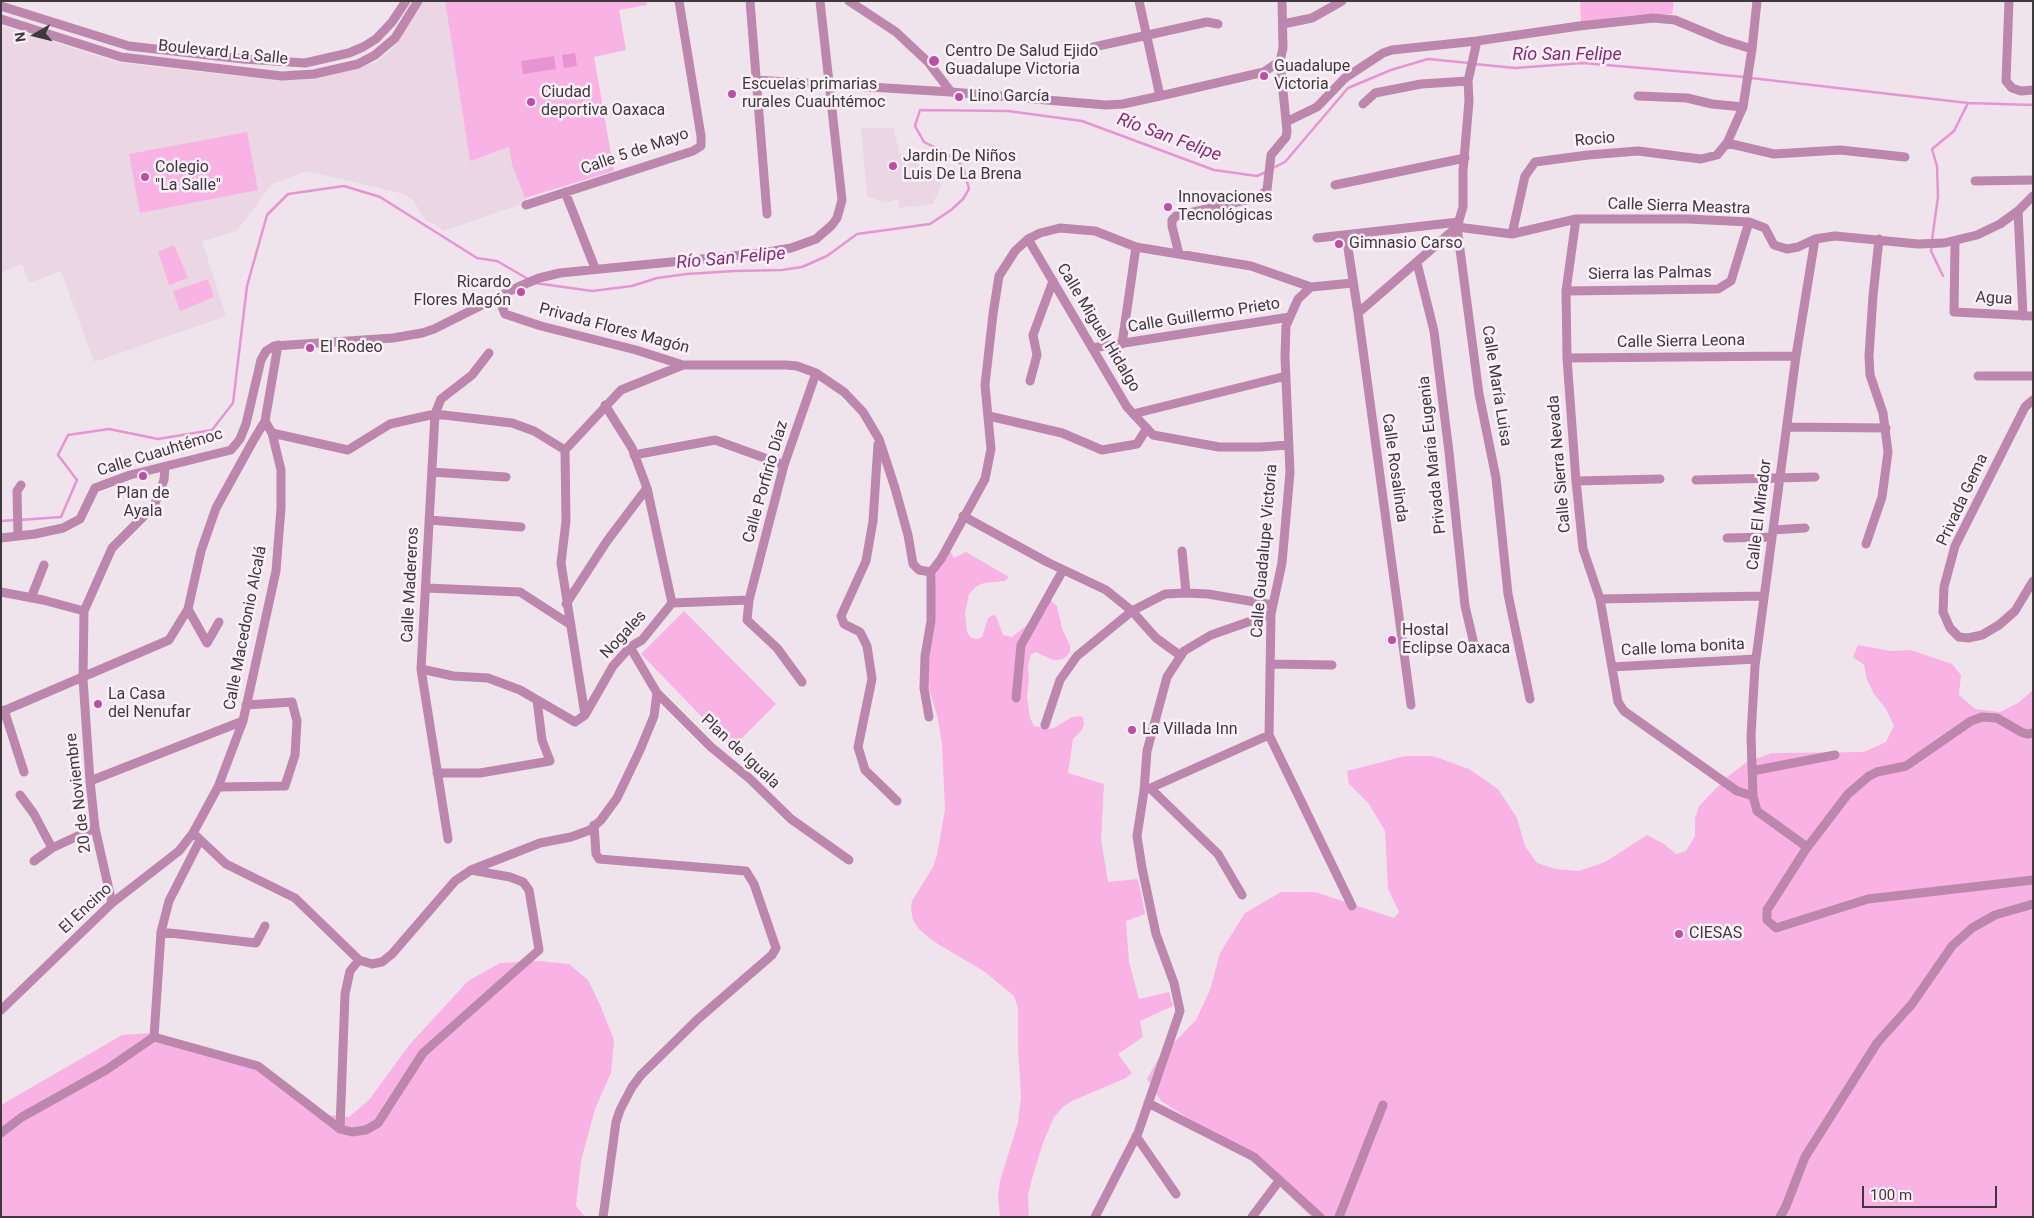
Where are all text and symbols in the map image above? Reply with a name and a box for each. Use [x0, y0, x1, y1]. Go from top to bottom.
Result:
north arrow [10, 10, 60, 60]
text: N [12, 31, 29, 43]
street label: Boulevard La Salle [157, 37, 289, 69]
place label: Centro De Salud Ejido Guadalupe Victoria [945, 42, 1098, 80]
water label: Río San Felipe [1512, 44, 1622, 66]
marker: Centro De Salud Ejido Guadalupe Victoria [927, 54, 941, 68]
place label: Guadalupe Victoria [1274, 57, 1350, 95]
marker: Guadalupe Victoria [1258, 70, 1270, 82]
place label: Escuelas primarias rurales Cuauhtémoc [742, 75, 885, 113]
place label: Ciudad deportiva Oaxaca [541, 83, 665, 121]
place label: Lino García [969, 87, 1049, 107]
marker: Escuelas primarias rurales Cuauhtémoc [726, 88, 738, 100]
marker: Lino García [953, 91, 965, 103]
marker: Ciudad deportiva Oaxaca [525, 96, 537, 108]
water label: Río San Felipe [1114, 109, 1224, 167]
street label: Calle 5 de Mayo [578, 125, 692, 179]
street label: Rocio [1574, 129, 1616, 151]
place label: Jardin De Niños Luis De La Brena [903, 147, 1022, 185]
place label: Colegio "La Salle" [155, 158, 221, 196]
marker: Jardin De Niños Luis De La Brena [887, 160, 899, 172]
marker: Colegio "La Salle" [139, 171, 151, 183]
place label: Innovaciones Tecnológicas [1178, 188, 1273, 226]
street label: Calle Sierra Meastra [1607, 195, 1751, 219]
marker: Innovaciones Tecnológicas [1162, 201, 1174, 213]
place label: Gimnasio Carso [1349, 234, 1463, 254]
marker: Gimnasio Carso [1333, 238, 1345, 250]
water label: Río San Felipe [675, 243, 787, 275]
street label: Calle Miguel Hidalgo [1052, 260, 1144, 396]
street label: Sierra las Palmas [1588, 263, 1712, 285]
place label: Ricardo Flores Magón [414, 273, 511, 311]
marker: Ricardo Flores Magón [515, 286, 527, 298]
street label: Agua [1975, 288, 2013, 310]
street label: Calle Guillermo Prieto [1127, 294, 1281, 338]
street label: Privada Flores Magón [537, 300, 691, 358]
street label: Calle María Luisa [1477, 324, 1515, 448]
street label: Calle Sierra Leona [1617, 331, 1745, 353]
place label: El Rodeo [320, 338, 383, 358]
marker: El Rodeo [304, 342, 316, 354]
street label: Privada María Eugenia [1415, 375, 1451, 535]
street label: Calle Sierra Nevada [1544, 394, 1576, 534]
street label: Calle Rosalinda [1377, 412, 1411, 524]
street label: Calle Porfirio Díaz [739, 419, 793, 545]
street label: Calle Cuauhtémoc [95, 425, 225, 481]
street label: Privada Gema [1933, 451, 1993, 549]
street label: Calle El Mirador [1744, 458, 1776, 572]
street label: Calle Guadalupe Victoria [1248, 463, 1282, 639]
marker: Plan de Ayala [137, 470, 149, 482]
place label: Plan de Ayala [116, 484, 170, 522]
street label: Calle Madereros [398, 527, 424, 643]
street label: Calle Macedonio Alcalá [221, 544, 271, 712]
street label: Nogales [597, 607, 651, 663]
place label: Hostal Eclipse Oaxaca [1402, 621, 1510, 659]
marker: Hostal Eclipse Oaxaca [1386, 634, 1398, 646]
street label: Calle loma bonita [1621, 635, 1745, 661]
place label: La Casa del Nenufar [108, 685, 191, 723]
marker: La Casa del Nenufar [92, 698, 104, 710]
street label: Plan de Iguala [697, 711, 783, 793]
place label: La Villada Inn [1142, 720, 1238, 740]
marker: La Villada Inn [1126, 724, 1138, 736]
street label: 20 de Noviembre [62, 732, 96, 854]
street label: El Encino [56, 880, 116, 938]
place label: CIESAS [1689, 924, 1742, 944]
marker: CIESAS [1673, 928, 1685, 940]
scale bar [1864, 1176, 1999, 1208]
text: 100 m [1870, 1186, 1912, 1204]

